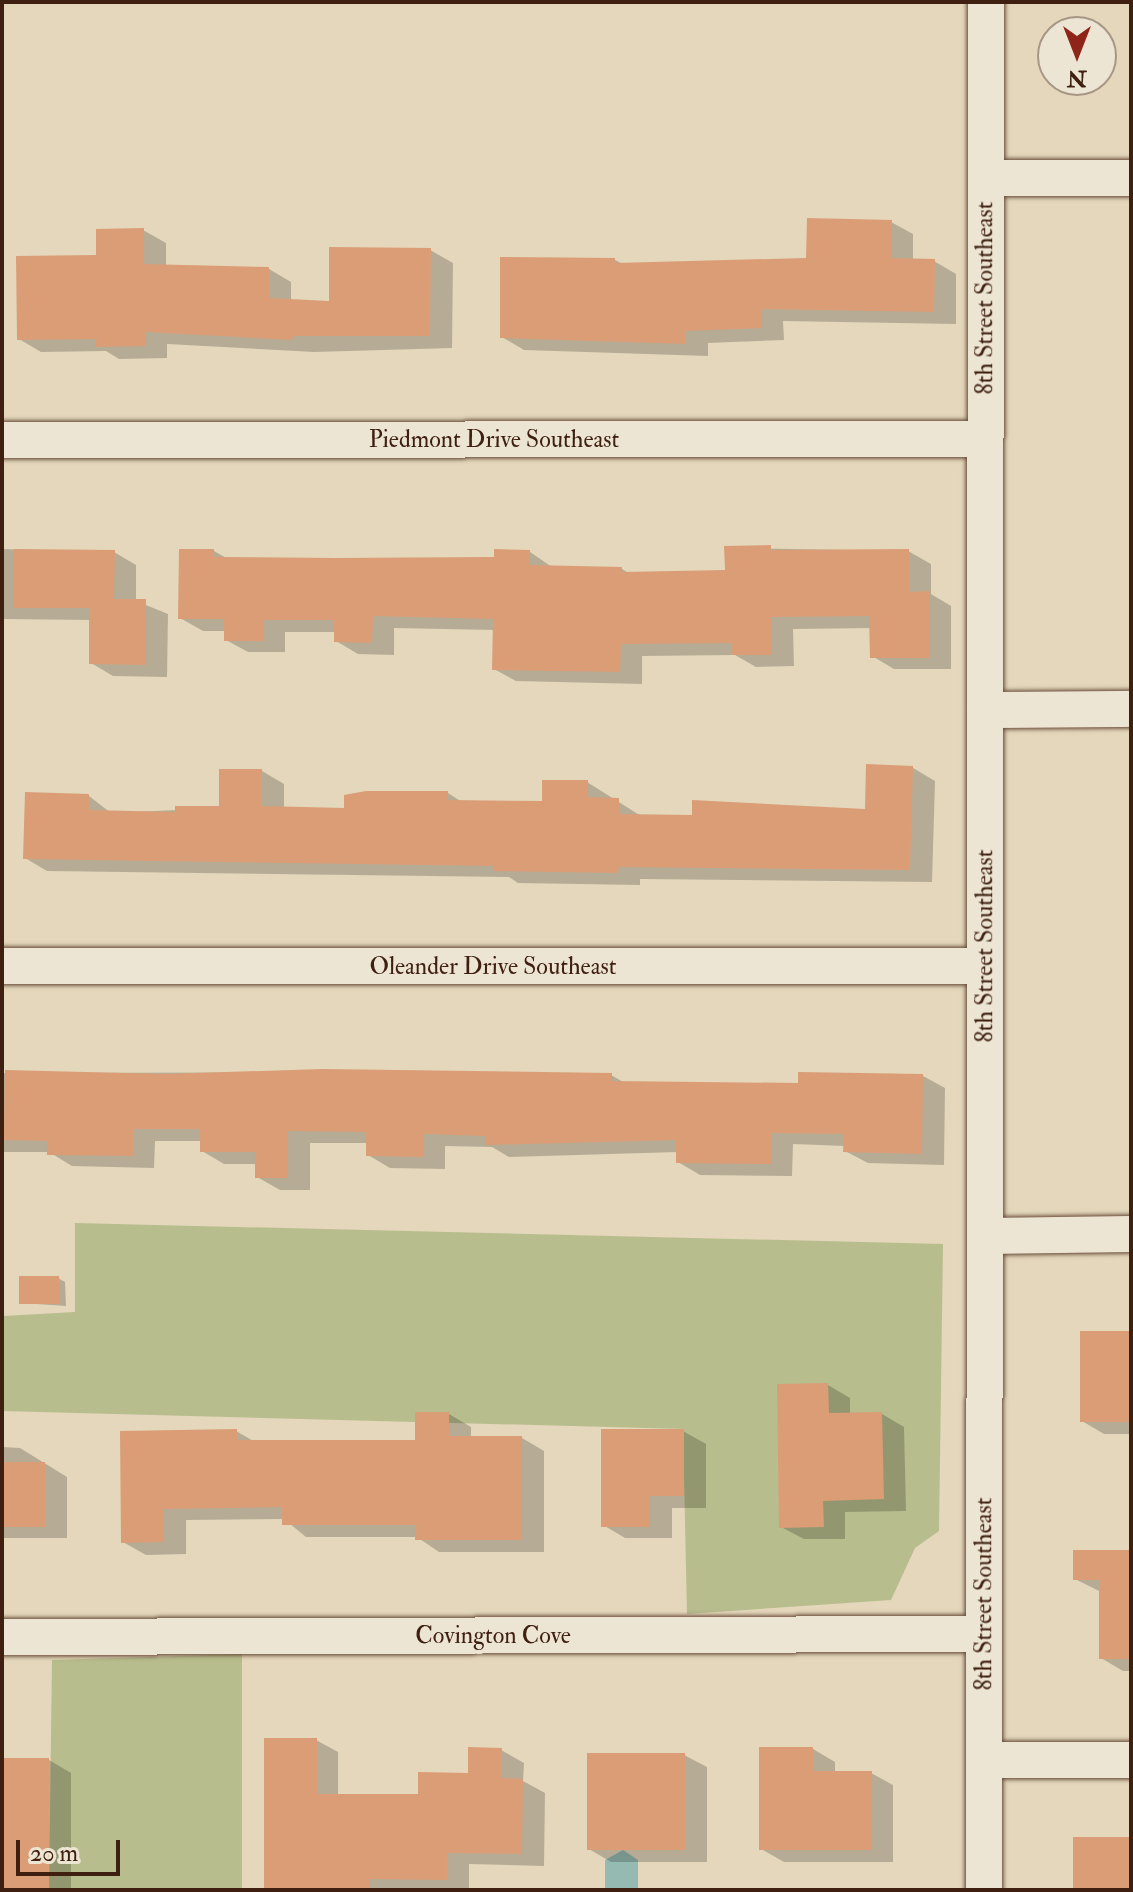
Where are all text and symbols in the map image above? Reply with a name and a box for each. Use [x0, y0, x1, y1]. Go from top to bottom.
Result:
north arrow [1037, 16, 1117, 96]
text: N [1067, 64, 1087, 92]
street label: 8th Street Southeast [971, 201, 999, 395]
street label: Piedmont Drive Southeast [369, 426, 619, 454]
street label: 8th Street Southeast [971, 849, 999, 1043]
street label: Oleander Drive Southeast [369, 953, 617, 981]
street label: 8th Street Southeast [970, 1497, 998, 1691]
street label: Covington Cove [415, 1622, 571, 1650]
scale bar [20, 1824, 124, 1874]
text: 20 m [30, 1838, 78, 1869]

